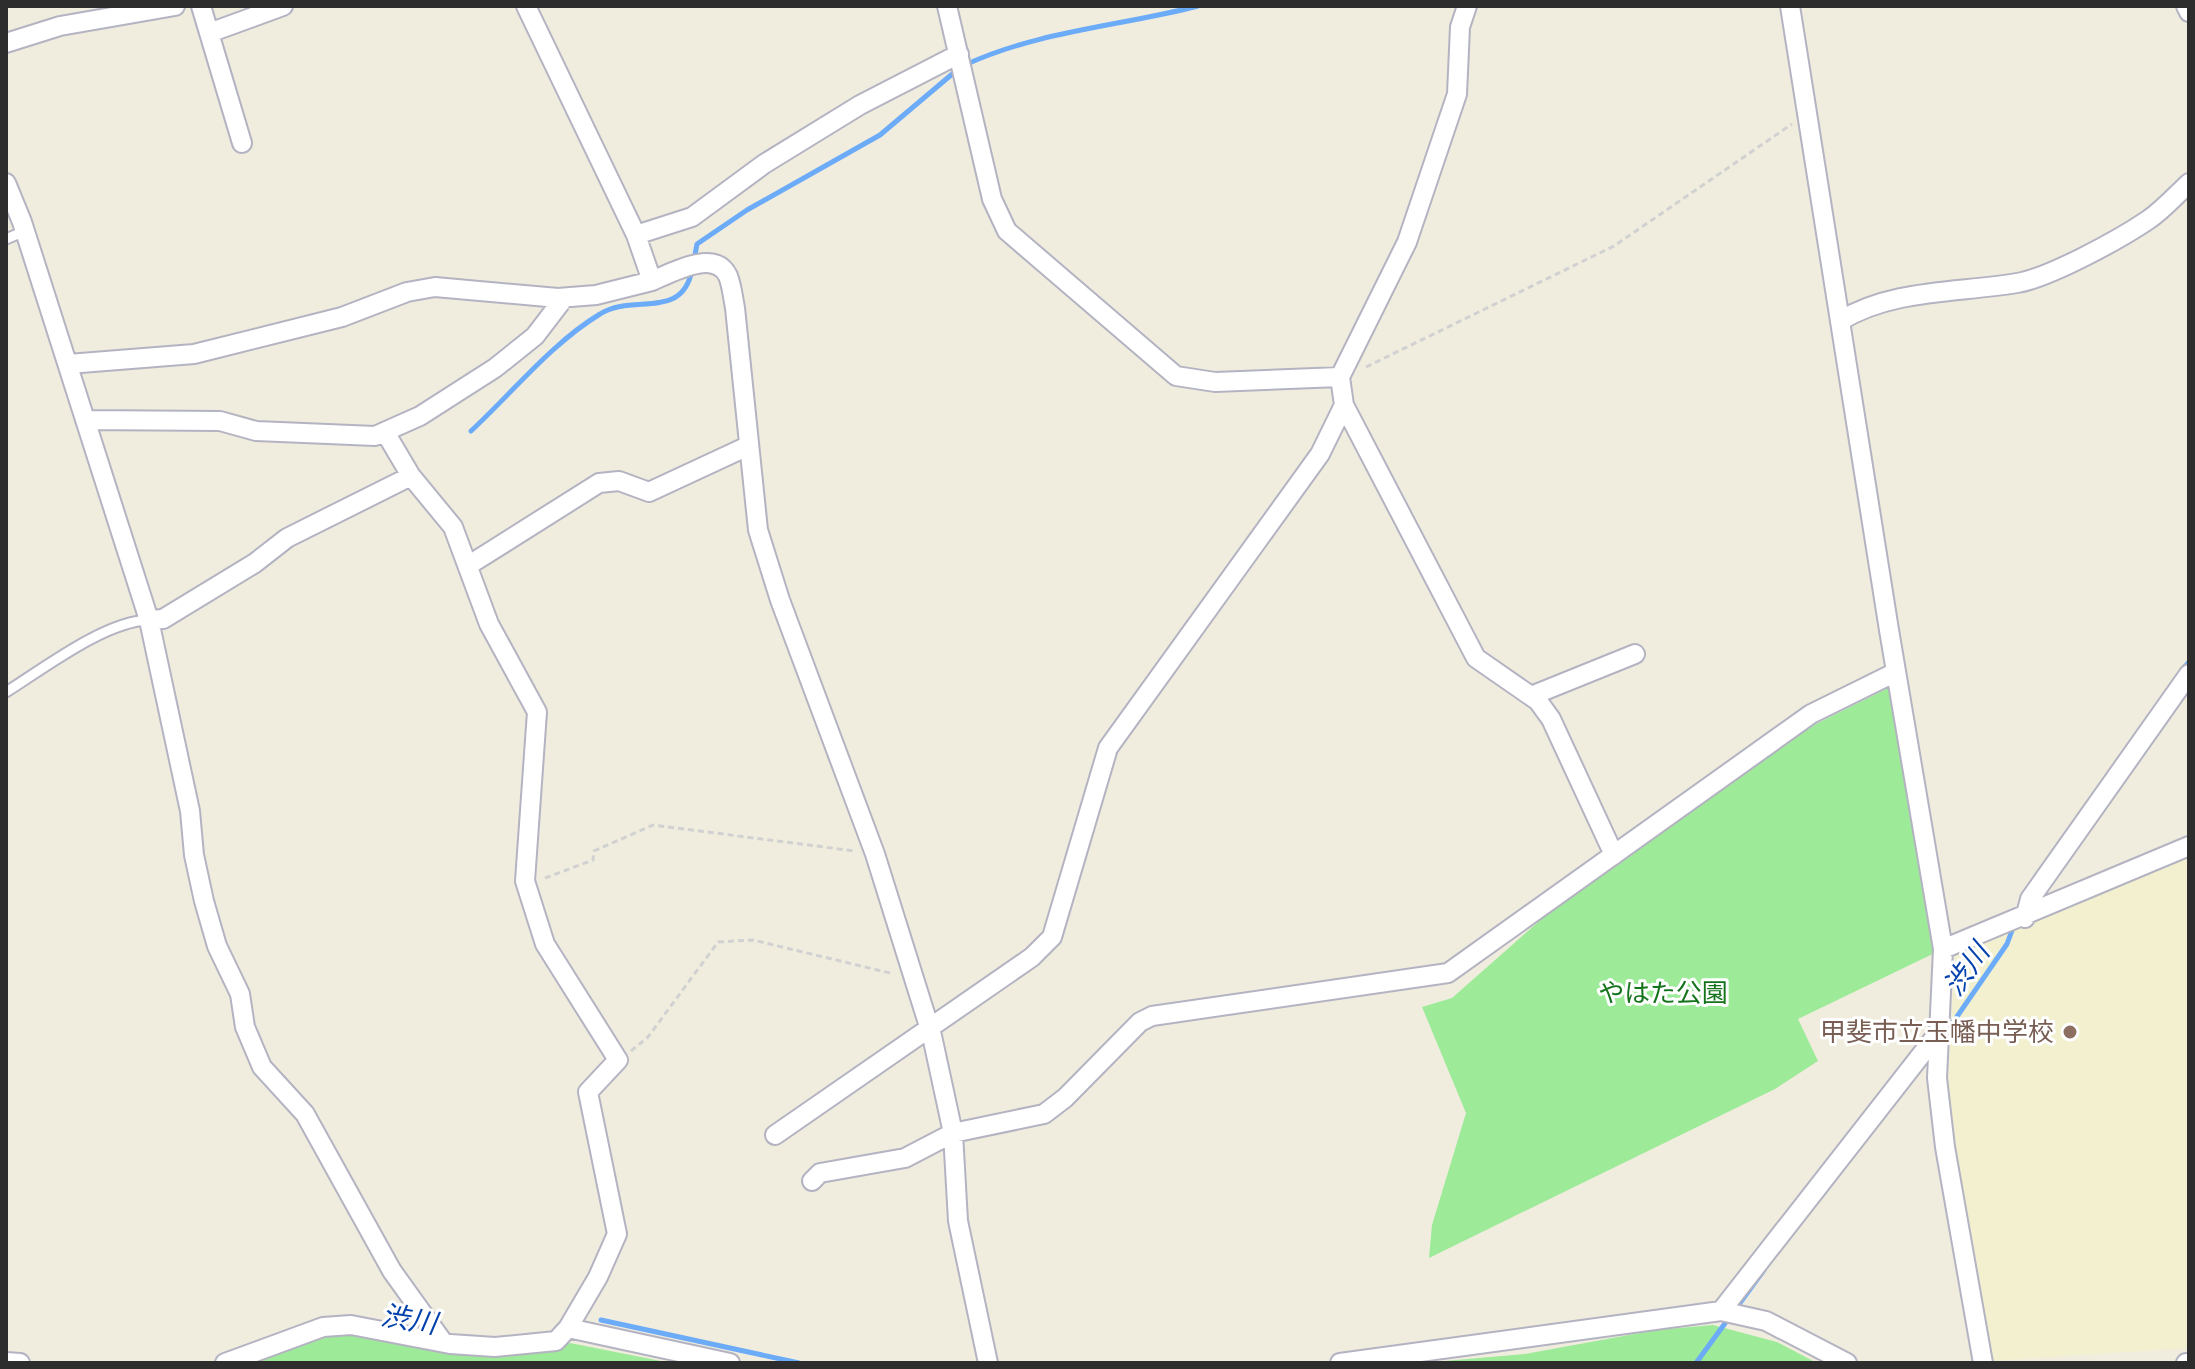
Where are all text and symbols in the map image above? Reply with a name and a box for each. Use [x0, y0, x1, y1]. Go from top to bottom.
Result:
water label: 渋川 [1937, 934, 1997, 1001]
park label: やはた公園 [1598, 978, 1728, 1008]
place label: 甲斐市立玉幡中学校 [1820, 1017, 2054, 1047]
marker: 甲斐市立玉幡中学校 [2061, 1023, 2079, 1041]
water label: 渋川 [379, 1299, 442, 1340]

